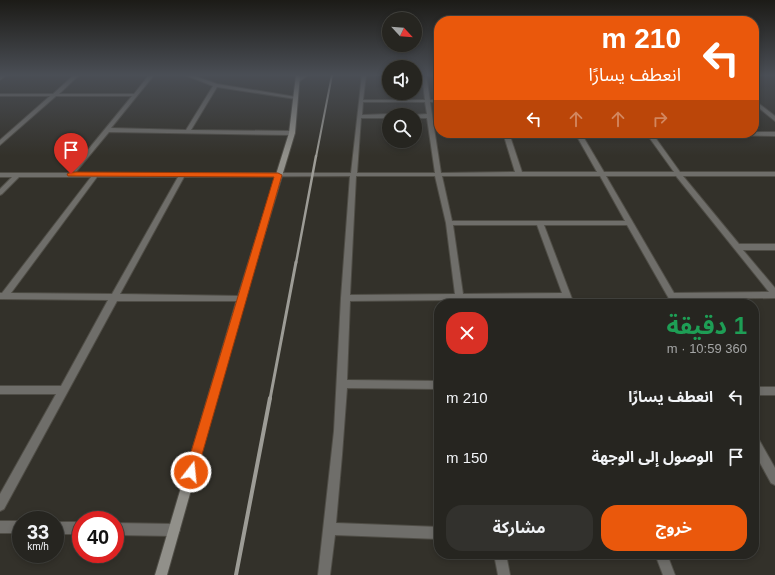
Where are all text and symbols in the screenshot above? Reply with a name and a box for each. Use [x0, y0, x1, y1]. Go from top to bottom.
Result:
north arrow [382, 12, 422, 52]
map controls [382, 12, 422, 148]
text: 210 m [602, 23, 681, 54]
icon: left [695, 32, 747, 84]
button: sound [382, 60, 422, 100]
text: انعطف يسارًا [589, 65, 681, 85]
button: search [382, 108, 422, 148]
icon: left [523, 108, 545, 130]
icon: ahead [565, 108, 587, 130]
icon: ahead [607, 108, 629, 130]
icon: right [649, 108, 671, 130]
pin [54, 133, 88, 174]
icon: arrive [60, 139, 82, 161]
button: close [446, 312, 488, 354]
text: 1 دقيقة [667, 312, 747, 339]
text: 360 m · 10:59 [667, 341, 747, 356]
icon: left [725, 386, 747, 408]
text: انعطف يسارًا [628, 388, 713, 405]
text: 210 m [446, 389, 488, 406]
icon: arrive [725, 446, 747, 468]
text: الوصول إلى الوجهة [591, 448, 713, 465]
text: 150 m [446, 449, 488, 466]
position arrow [170, 451, 212, 493]
button: مشاركة [446, 505, 593, 551]
button: خروج [601, 505, 747, 551]
speed limit sign: 40 [72, 511, 124, 563]
text: 33 [27, 521, 49, 543]
text: km/h [27, 541, 49, 552]

